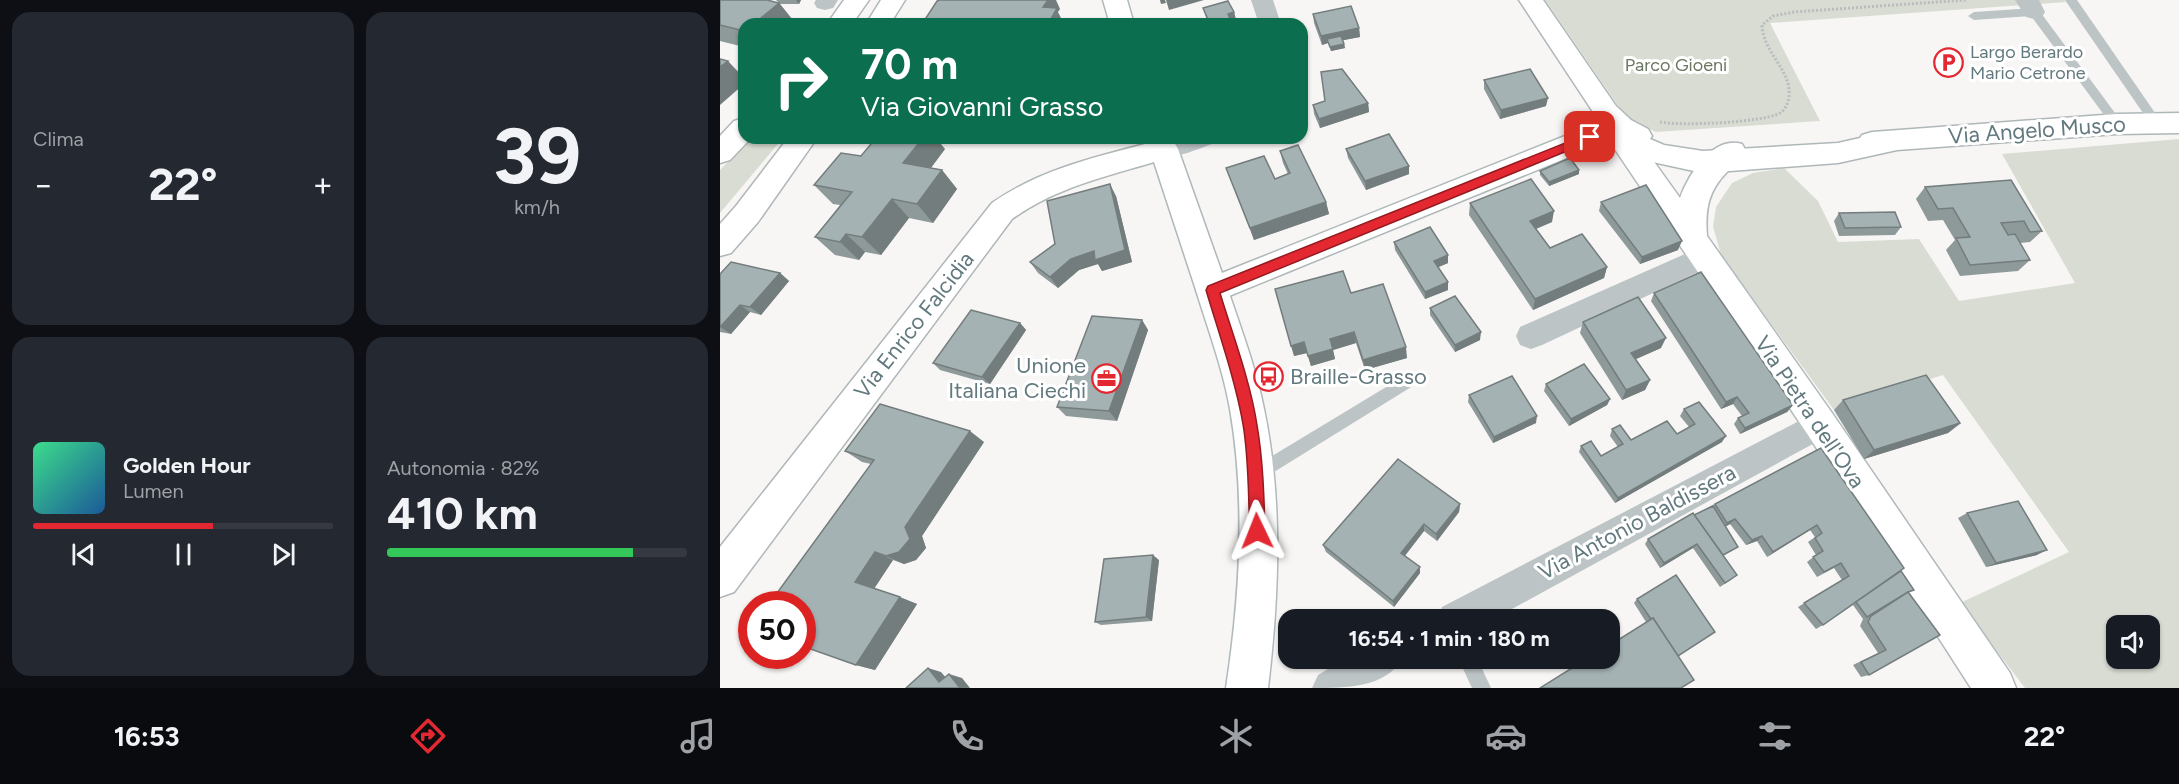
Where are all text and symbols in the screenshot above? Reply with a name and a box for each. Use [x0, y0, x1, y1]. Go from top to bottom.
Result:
text: 70 m [861, 39, 958, 90]
place label: Largo Berardo Mario Cetrone [1970, 41, 2086, 84]
icon: right [762, 42, 840, 120]
parking icon: Largo Berardo Mario Cetrone [1933, 46, 1965, 78]
park label: Parco Gioeni [1625, 54, 1727, 76]
text: Via Giovanni Grasso [861, 90, 1103, 123]
text: 39 [493, 109, 581, 203]
street label: Via Angelo Musco [1947, 110, 2127, 150]
pin [1564, 111, 1615, 162]
icon: arrive [1573, 120, 1606, 153]
text: Clima [33, 127, 84, 151]
text: 22° [148, 157, 218, 211]
text: − [33, 165, 54, 204]
text: + [312, 165, 333, 204]
text: km/h [514, 195, 560, 219]
street label: Via Enrico Falcidia [848, 246, 980, 404]
street label: Via Pietra dell'Ova [1749, 331, 1871, 493]
place label: Unione Italiana Ciechi [948, 352, 1086, 404]
bus stop icon: Braille-Grasso [1253, 360, 1285, 392]
office icon: Unione Italiana Ciechi [1091, 362, 1123, 394]
place label: Braille-Grasso [1290, 363, 1427, 390]
text: Golden Hour [123, 452, 251, 479]
text: Autonomia · 82% [387, 456, 540, 480]
street label: Via Antonio Baldissera [1534, 459, 1740, 585]
text: Lumen [123, 479, 184, 503]
text: 410 km [387, 486, 538, 540]
position arrow [1225, 499, 1289, 563]
icon: previous [67, 538, 100, 571]
icon: pause [167, 538, 200, 571]
icon: next [267, 538, 300, 571]
speed limit sign: 50 [738, 591, 816, 669]
map controls [2106, 615, 2160, 669]
button: sound [2106, 615, 2160, 669]
text: 16:54 · 1 min · 180 m [1348, 625, 1550, 652]
icon: directions [407, 715, 449, 757]
icon: music [677, 715, 719, 757]
icon: phone [946, 715, 988, 757]
icon: climate [1215, 715, 1257, 757]
icon: car [1485, 715, 1527, 757]
icon: filters [1754, 715, 1796, 757]
text: 16:53 [114, 720, 180, 753]
text: 22° [2024, 720, 2065, 753]

